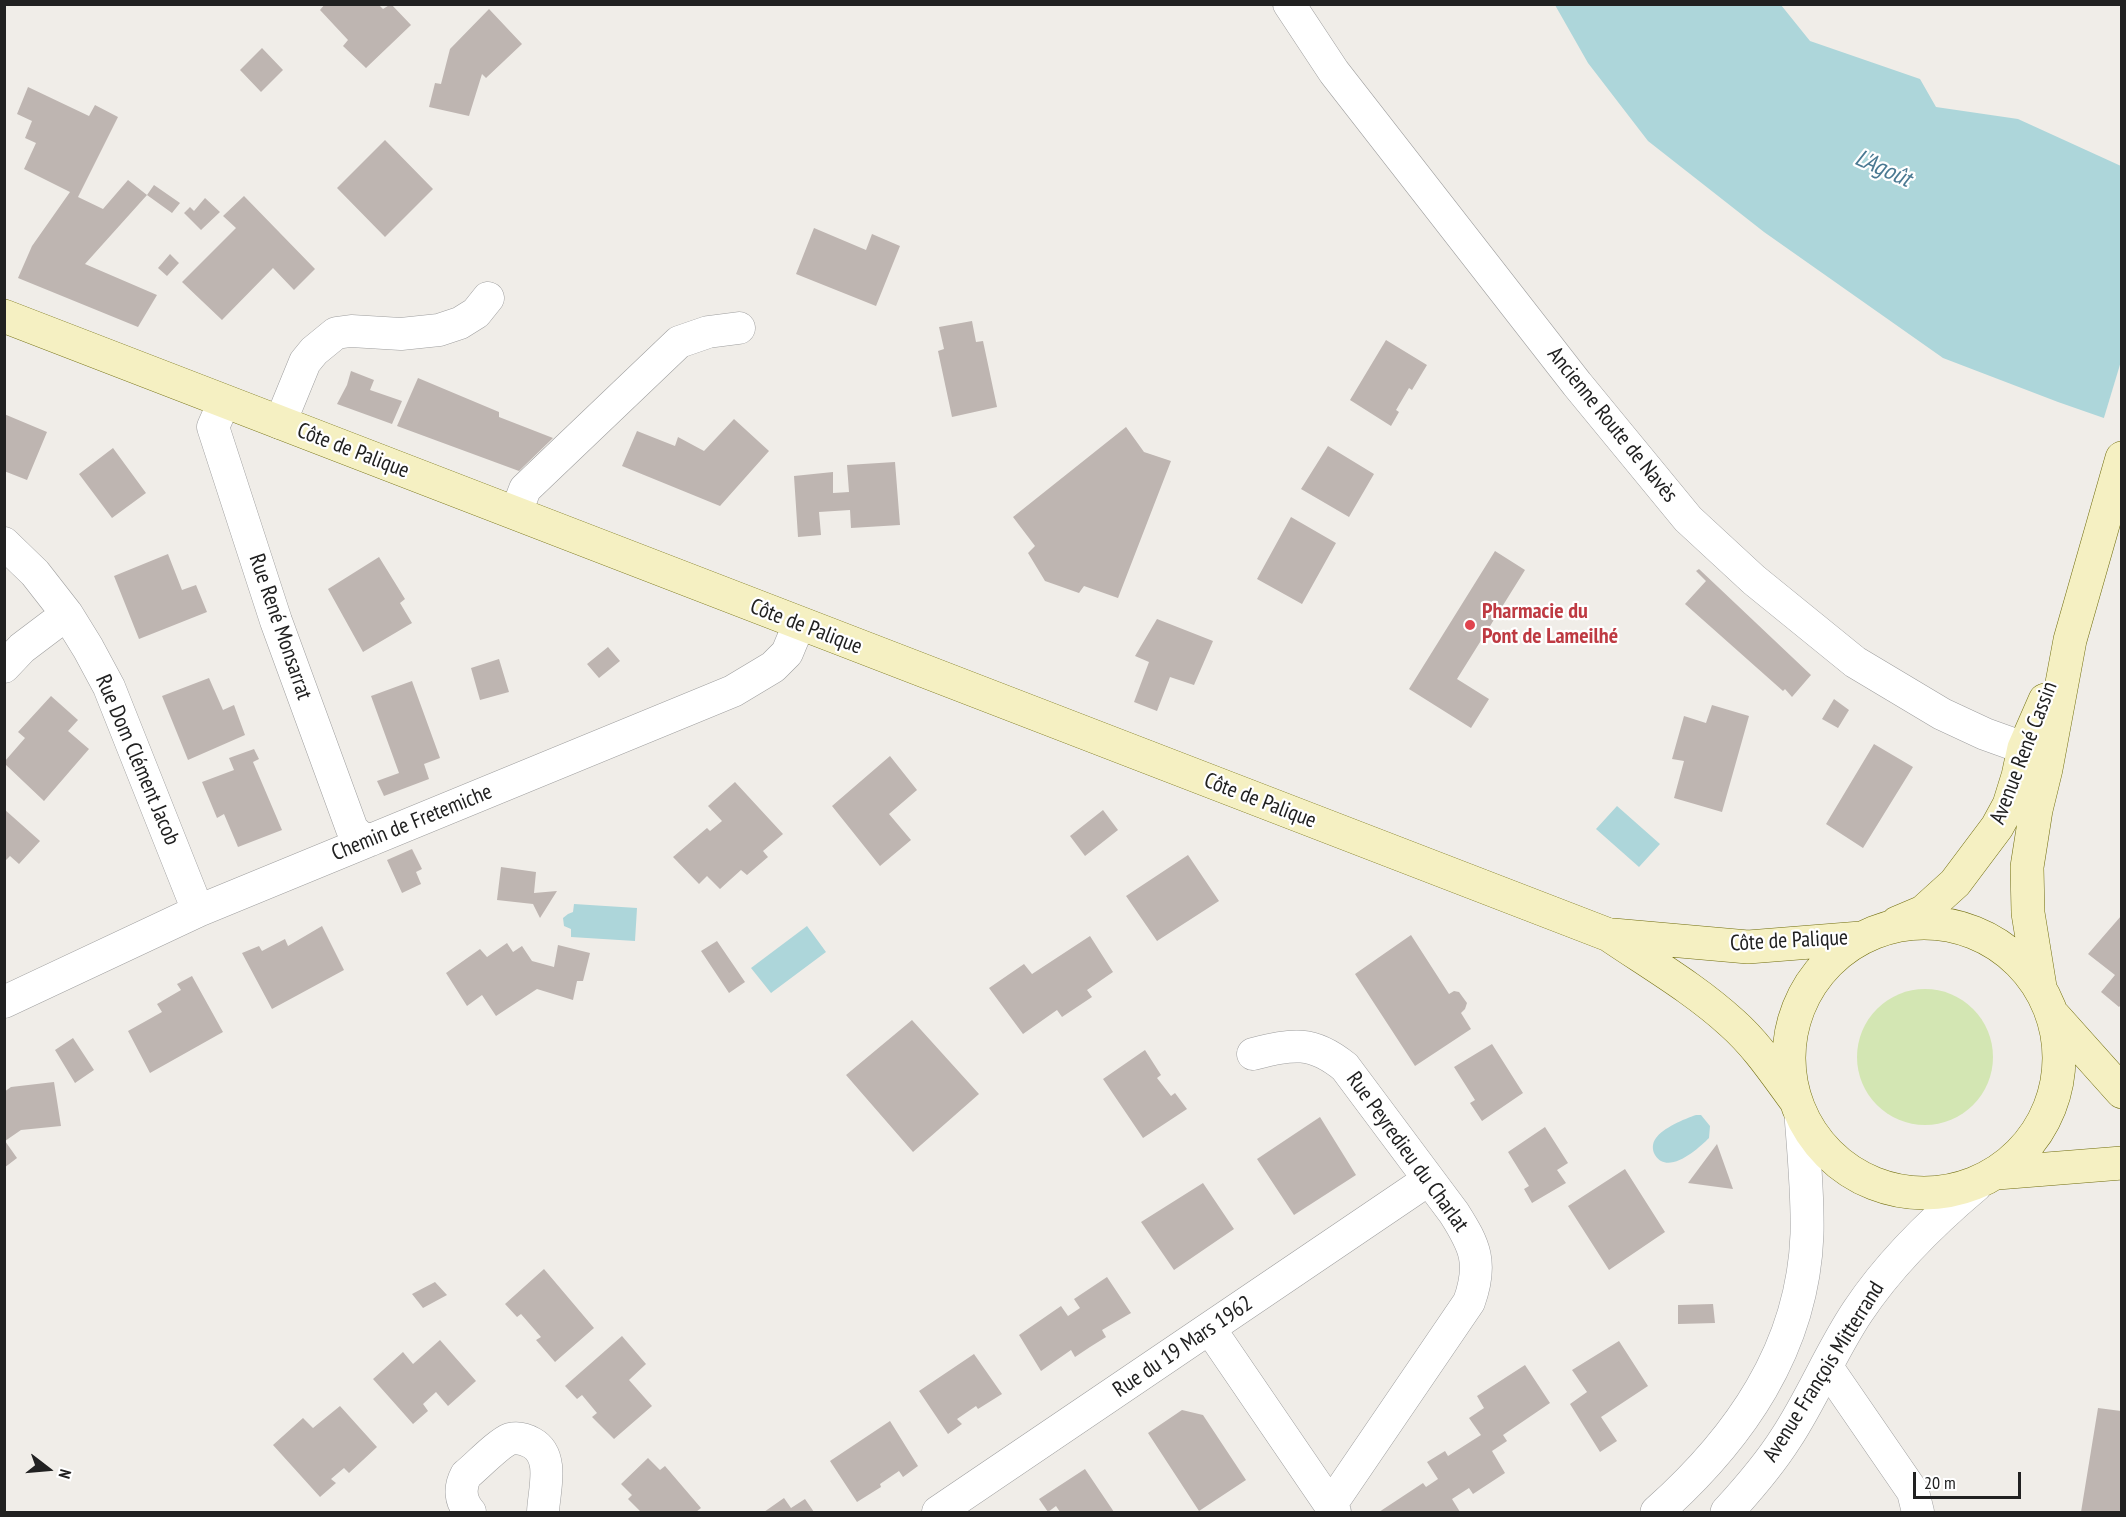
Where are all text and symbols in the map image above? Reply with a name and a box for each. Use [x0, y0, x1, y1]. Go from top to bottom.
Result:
water label: L'Agoût [1851, 144, 1915, 194]
street label: Ancienne Route de Navès [1541, 342, 1683, 508]
street label: Côte de Palique [293, 418, 413, 484]
street label: Rue René Monsarrat [243, 551, 317, 703]
street label: Côte de Palique [746, 594, 866, 660]
place label: Pharmacie du Pont de Lameilhé [1482, 599, 1618, 650]
marker: Pharmacie du Pont de Lameilhé [1463, 618, 1477, 632]
street label: Rue Dom Clément Jacob [89, 671, 185, 849]
street label: Avenue René Cassin [1985, 678, 2063, 828]
street label: Côte de Palique [1200, 768, 1320, 834]
street label: Chemin de Fretemiche [328, 779, 496, 867]
street label: Côte de Palique [1729, 925, 1849, 957]
street label: Rue Peyredieu du Charlat [1340, 1067, 1474, 1237]
street label: Avenue François Mitterrand [1758, 1277, 1890, 1467]
street label: Rue du 19 Mars 1962 [1108, 1291, 1258, 1403]
north arrow [18, 1439, 78, 1499]
scale bar [1916, 1460, 2024, 1498]
text: N [55, 1467, 76, 1481]
text: 20 m [1924, 1471, 1956, 1494]

